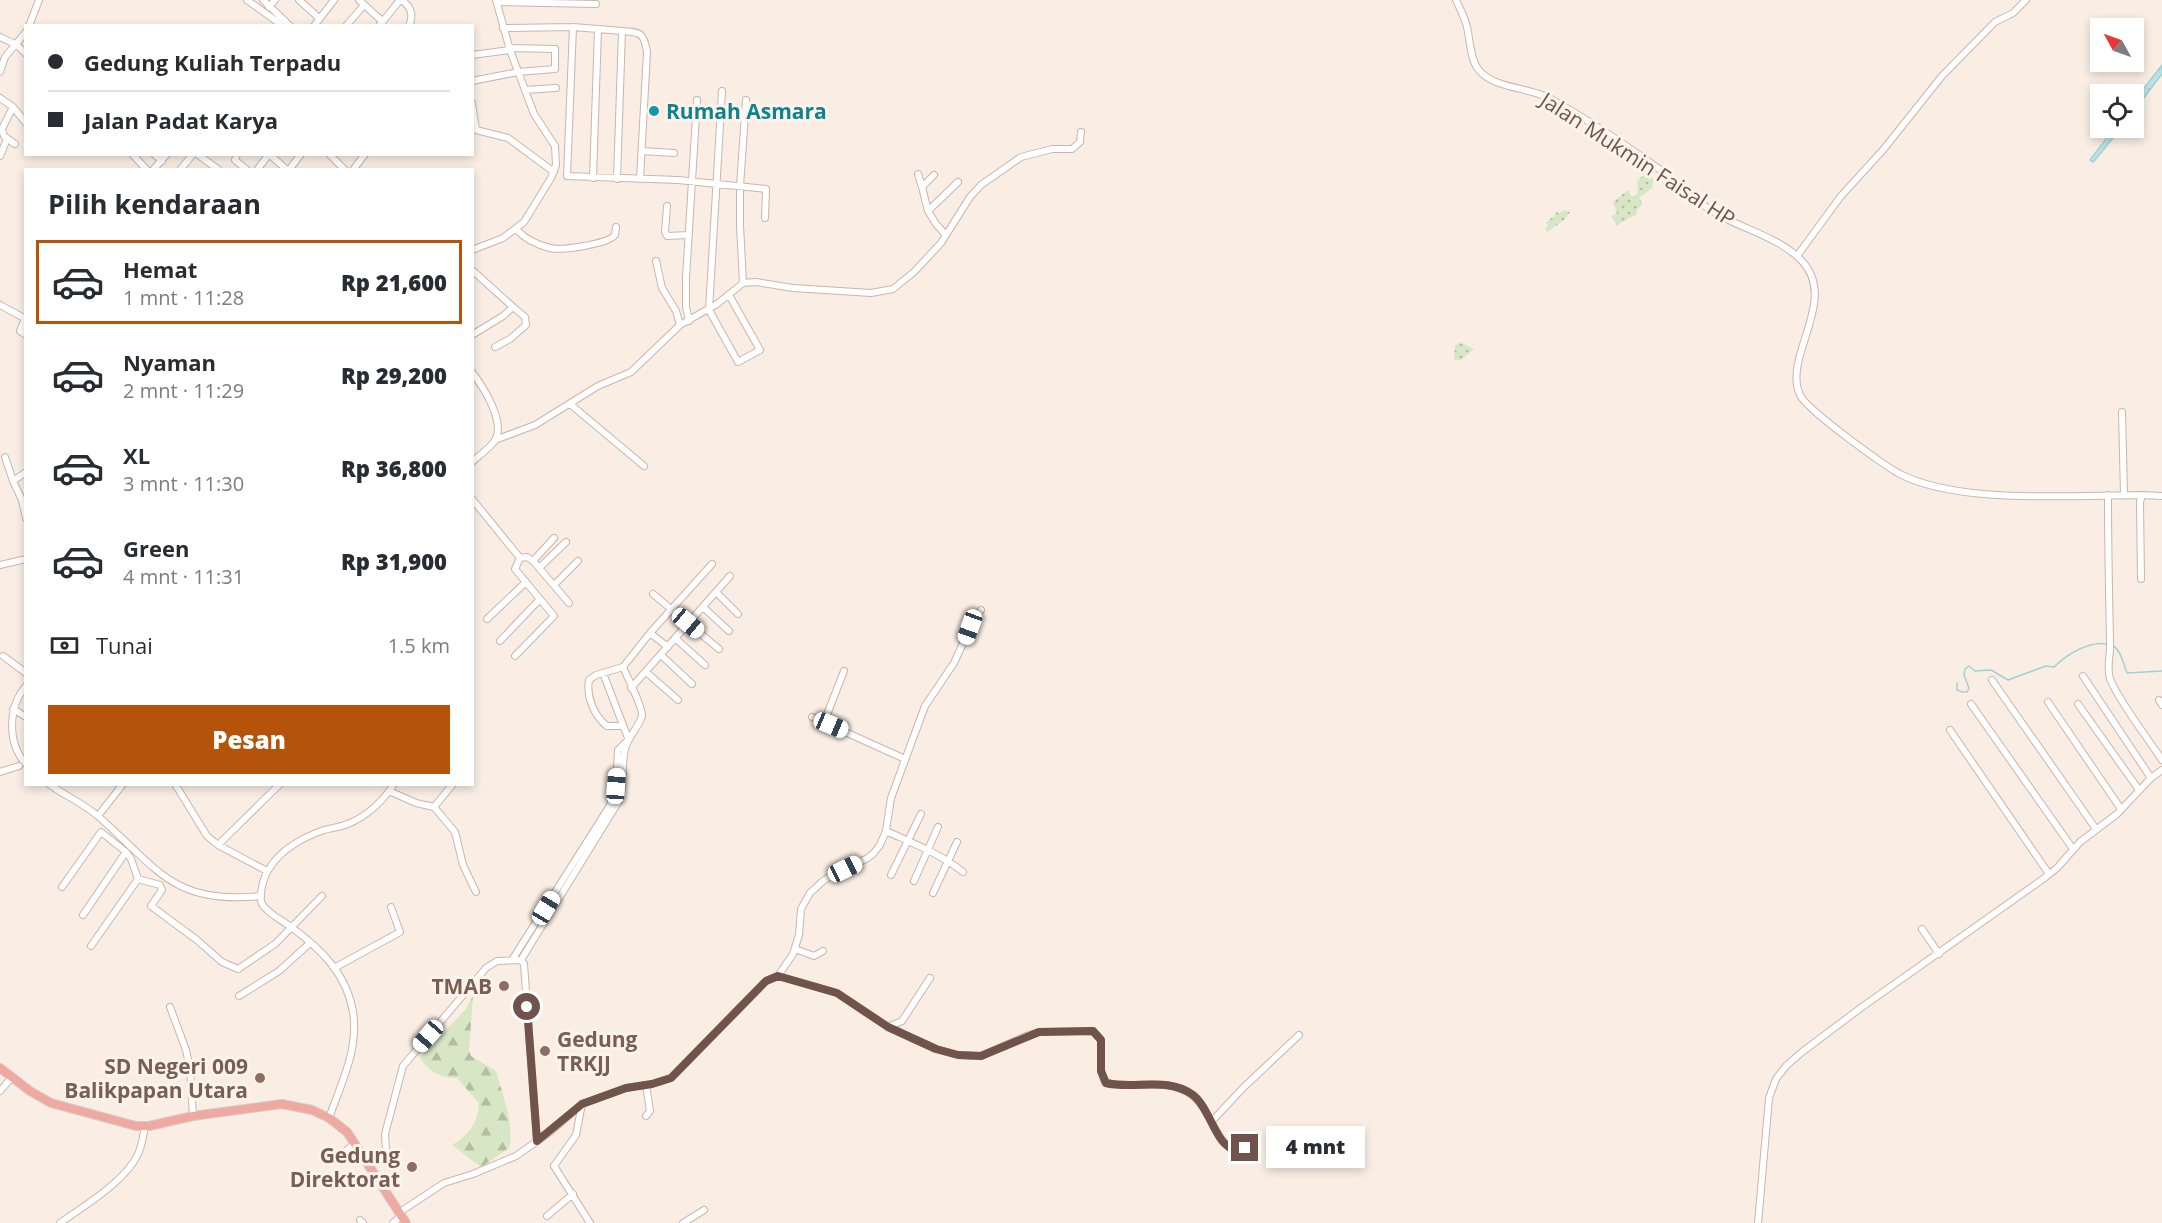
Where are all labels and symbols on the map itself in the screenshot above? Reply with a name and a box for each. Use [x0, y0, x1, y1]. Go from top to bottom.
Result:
north arrow [2090, 18, 2144, 72]
street label: Jalan Mukmin Faisal HP [1534, 84, 1741, 233]
place label: Rumah Asmara [666, 97, 827, 125]
marker: Rumah Asmara [647, 104, 661, 118]
car [668, 605, 708, 641]
car [955, 607, 985, 647]
car [811, 710, 851, 740]
car [606, 767, 626, 805]
car [825, 853, 865, 885]
car [529, 888, 563, 928]
place label: TMAB [431, 972, 492, 1000]
marker: TMAB [497, 979, 511, 993]
route start [513, 993, 540, 1020]
car [409, 1017, 447, 1055]
place label: Gedung TRKJJ [557, 1025, 638, 1077]
marker: Gedung TRKJJ [538, 1044, 552, 1058]
place label: SD Negeri 009 Balikpapan Utara [64, 1052, 248, 1104]
marker: SD Negeri 009 Balikpapan Utara [253, 1071, 267, 1085]
callout: 4 mnt [1266, 1127, 1365, 1169]
route end [1231, 1134, 1258, 1161]
place label: Gedung Direktorat [290, 1141, 400, 1193]
marker: Gedung Direktorat [405, 1160, 419, 1174]

